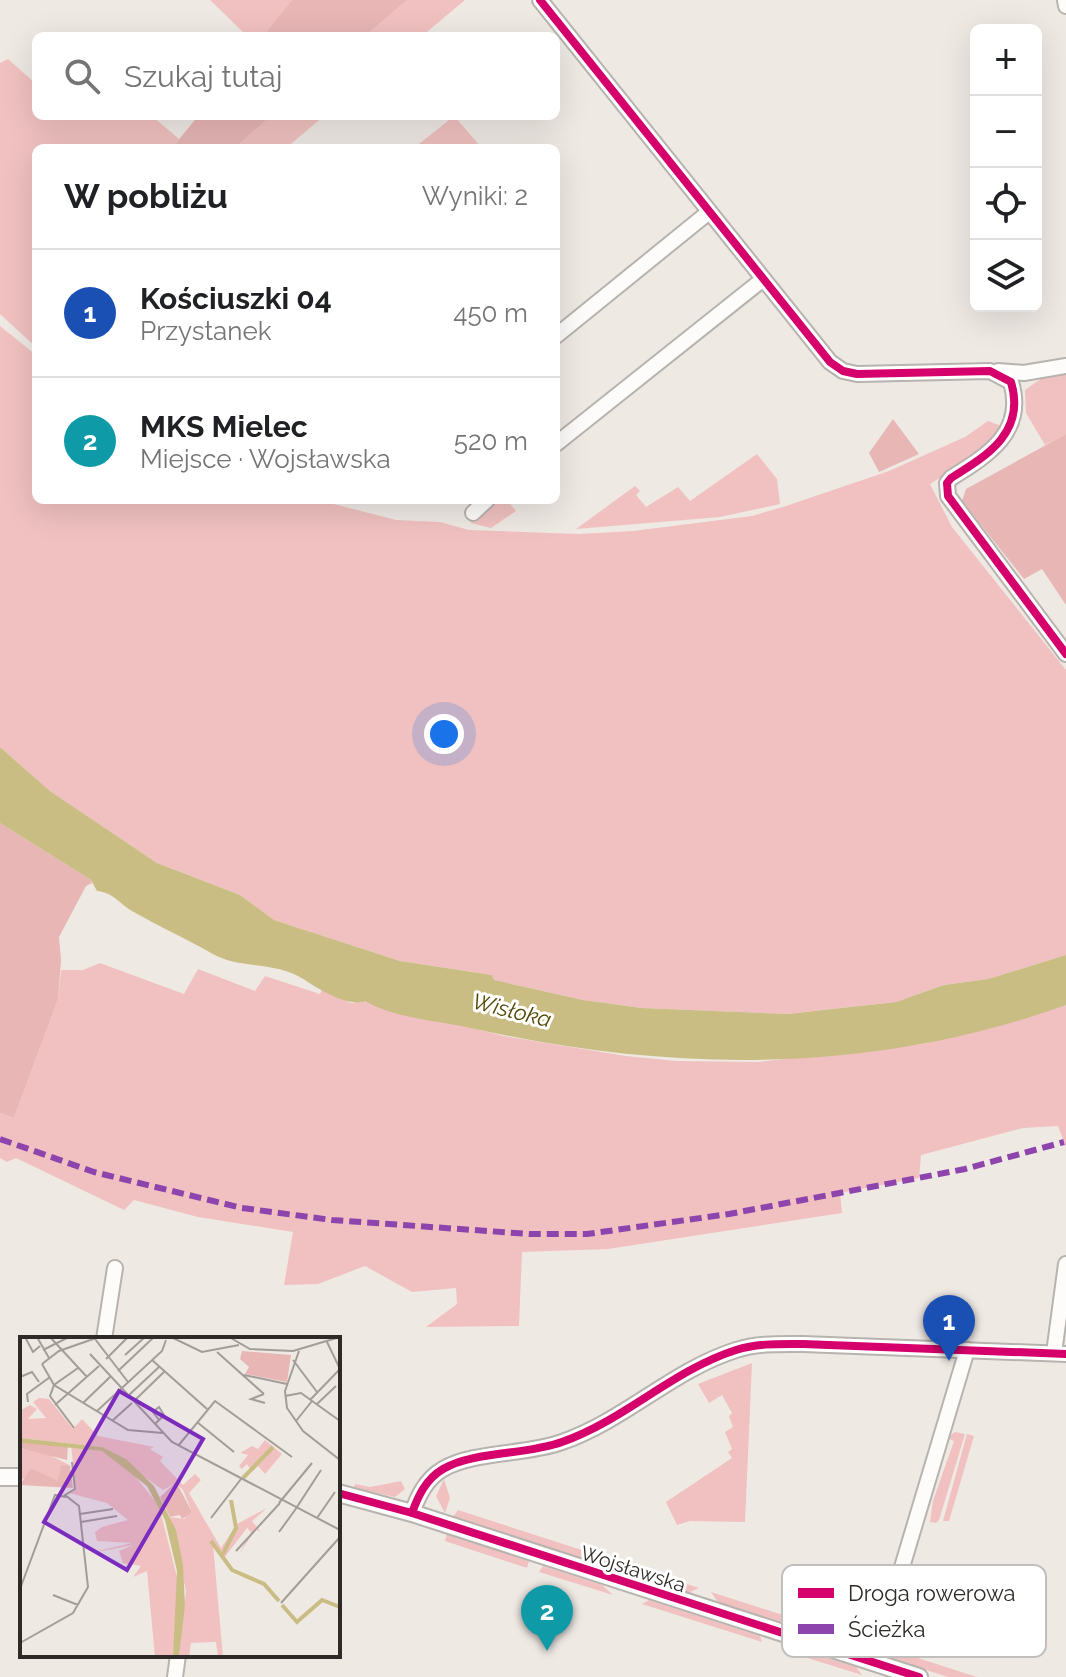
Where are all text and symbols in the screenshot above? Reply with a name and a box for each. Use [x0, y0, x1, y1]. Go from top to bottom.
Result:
map controls [970, 24, 1042, 312]
button: + [970, 24, 1042, 96]
search box [32, 32, 560, 120]
icon: search [60, 54, 104, 98]
text: Szukaj tutaj [124, 59, 282, 94]
button: − [970, 96, 1042, 168]
button: locate [970, 168, 1042, 240]
text: W pobliżu [64, 176, 228, 216]
text: Wyniki: 2 [422, 181, 528, 211]
button: layers [970, 240, 1042, 312]
text: Kościuszki 04 [140, 281, 332, 316]
text: 1 [84, 298, 96, 328]
text: 450 m [453, 298, 528, 328]
text: Przystanek [140, 316, 271, 346]
text: MKS Mielec [140, 409, 308, 444]
text: 2 [83, 426, 97, 456]
text: 520 m [454, 426, 528, 456]
text: Miejsce · Wojsławska [140, 444, 391, 474]
your location [424, 714, 464, 754]
water label: Wisłoka [470, 988, 554, 1032]
pin: 1 [923, 1295, 975, 1361]
inset map [20, 1337, 340, 1657]
street label: Wojsławska [577, 1541, 689, 1597]
legend [782, 1565, 1046, 1657]
text: Droga rowerowa [848, 1580, 1015, 1606]
pin: 2 [521, 1585, 573, 1651]
text: Ścieżka [848, 1615, 925, 1642]

